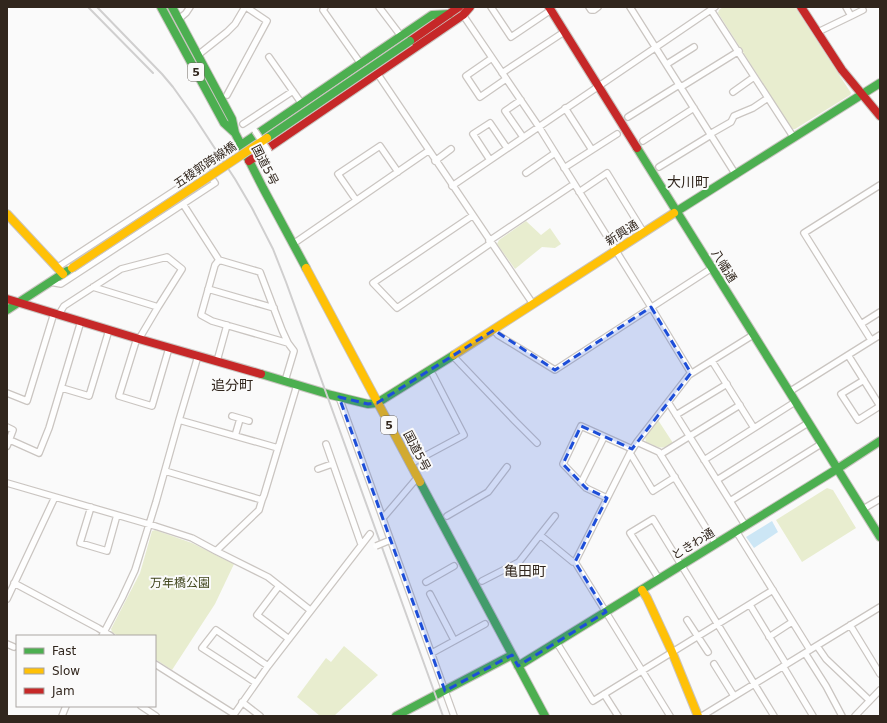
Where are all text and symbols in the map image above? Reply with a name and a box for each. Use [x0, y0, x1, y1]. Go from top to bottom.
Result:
road number: 5 [188, 63, 204, 81]
street label: 五稜郭跨線橋 [171, 139, 239, 191]
street label: 国道5号 [249, 142, 281, 188]
district label: 大川町 [667, 174, 709, 190]
street label: 新興通 [603, 218, 641, 248]
street label: 八幡通 [709, 247, 739, 285]
district label: 追分町 [211, 377, 253, 393]
road number: 5 [381, 416, 397, 434]
street label: 国道5号 [401, 428, 433, 474]
street label: ときわ通 [669, 525, 717, 563]
district label: 亀田町 [504, 563, 546, 579]
park label: 万年橋公園 [150, 576, 210, 590]
legend [16, 635, 156, 707]
text: Fast [52, 644, 76, 658]
text: Slow [52, 664, 80, 678]
text: Jam [51, 684, 75, 698]

